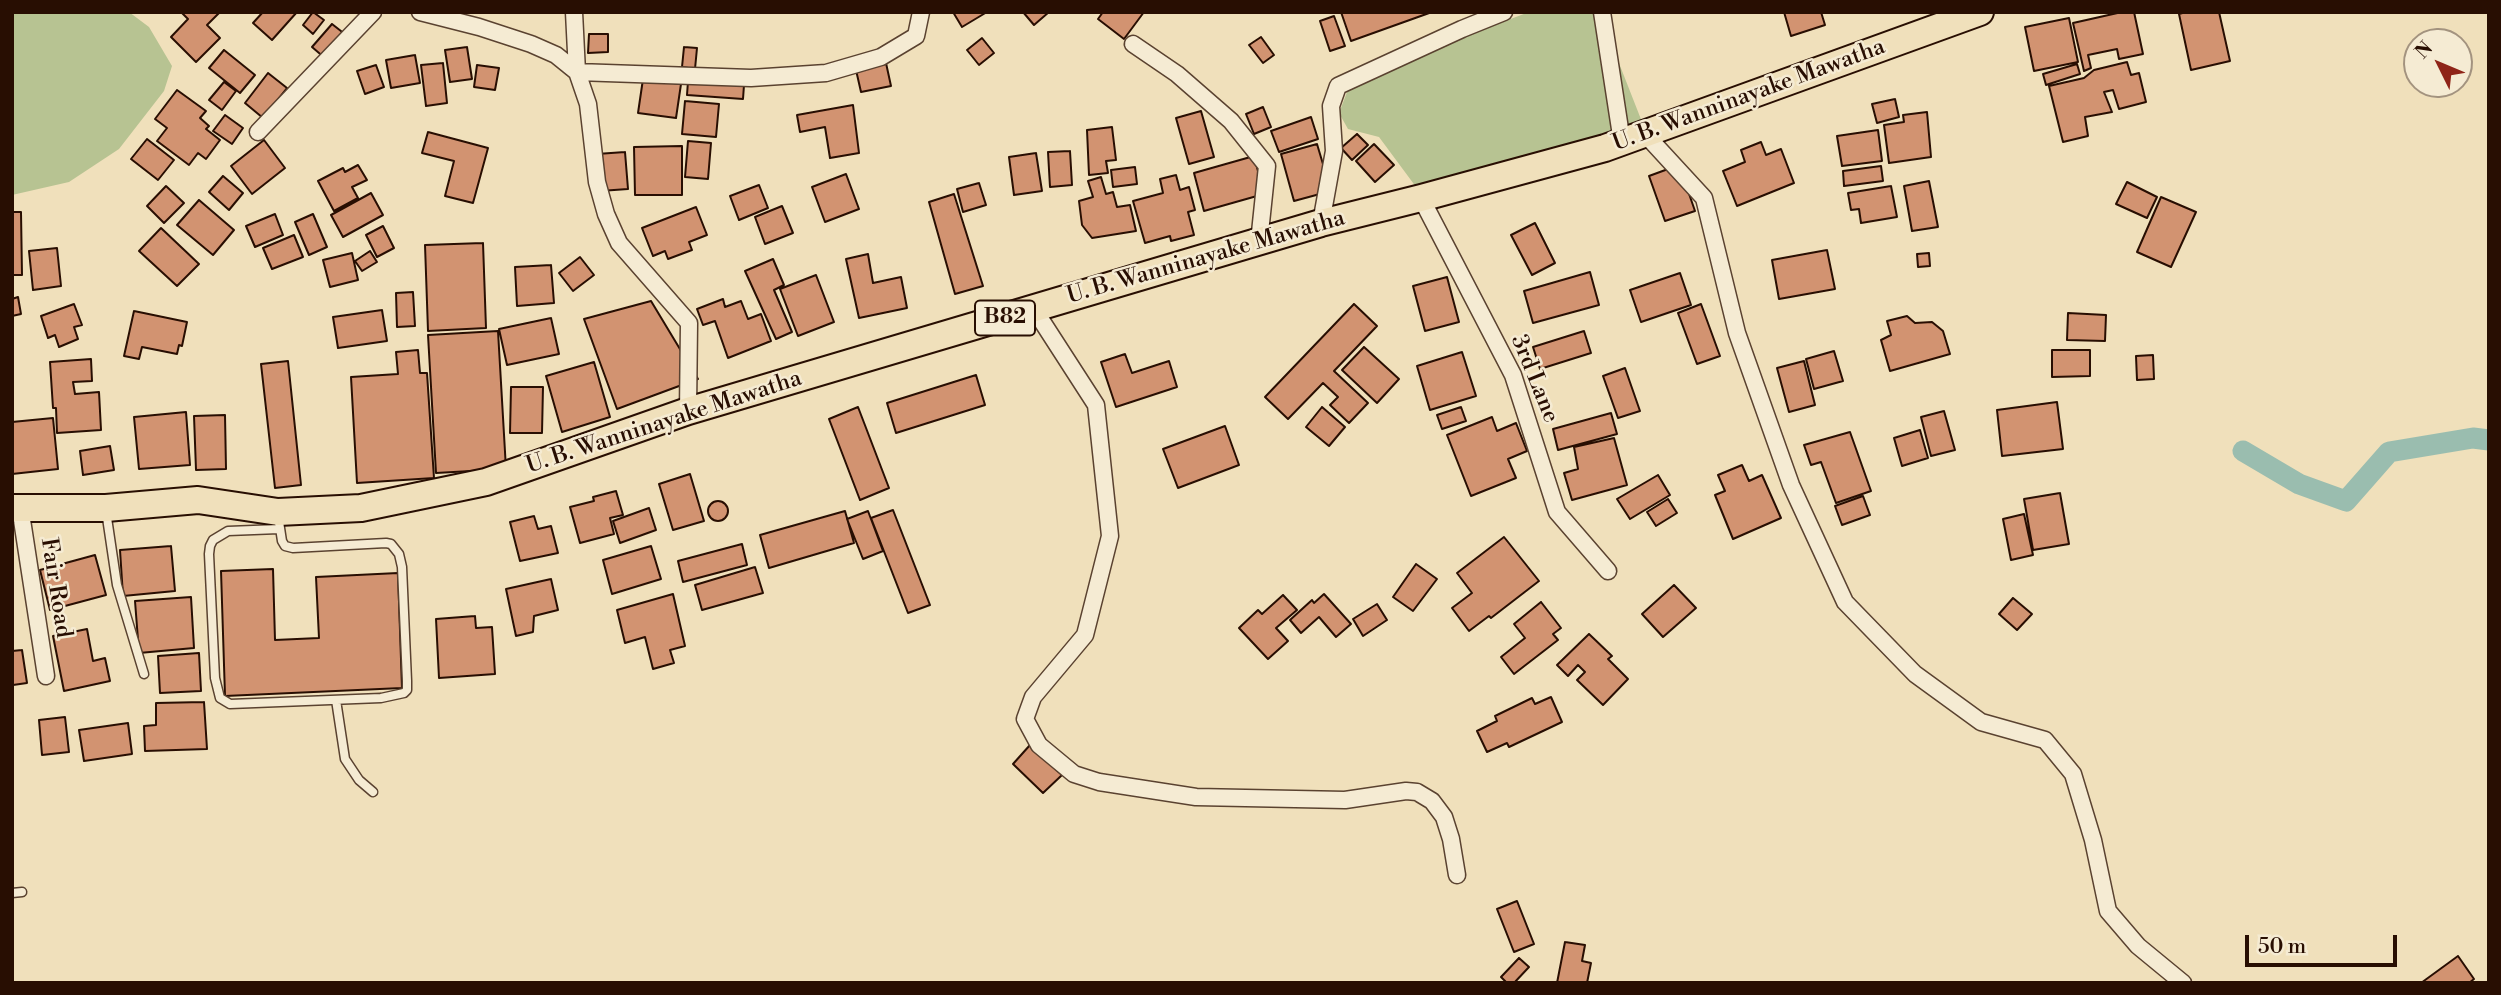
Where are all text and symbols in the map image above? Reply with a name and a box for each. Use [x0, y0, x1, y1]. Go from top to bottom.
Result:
north arrow [2403, 28, 2473, 98]
street label: U. B. Wanninayake Mawatha [1609, 34, 1889, 158]
text: N [2410, 36, 2438, 64]
street label: U. B. Wanninayake Mawatha [1064, 205, 1348, 311]
road number: B82 [975, 300, 1035, 336]
street label: 3rd Lane [1504, 331, 1564, 427]
street label: U. B. Wanninayake Mawatha [523, 365, 805, 481]
street label: Fair Road [33, 536, 77, 640]
scale bar [2249, 922, 2401, 966]
text: 50 m [2258, 934, 2306, 960]

